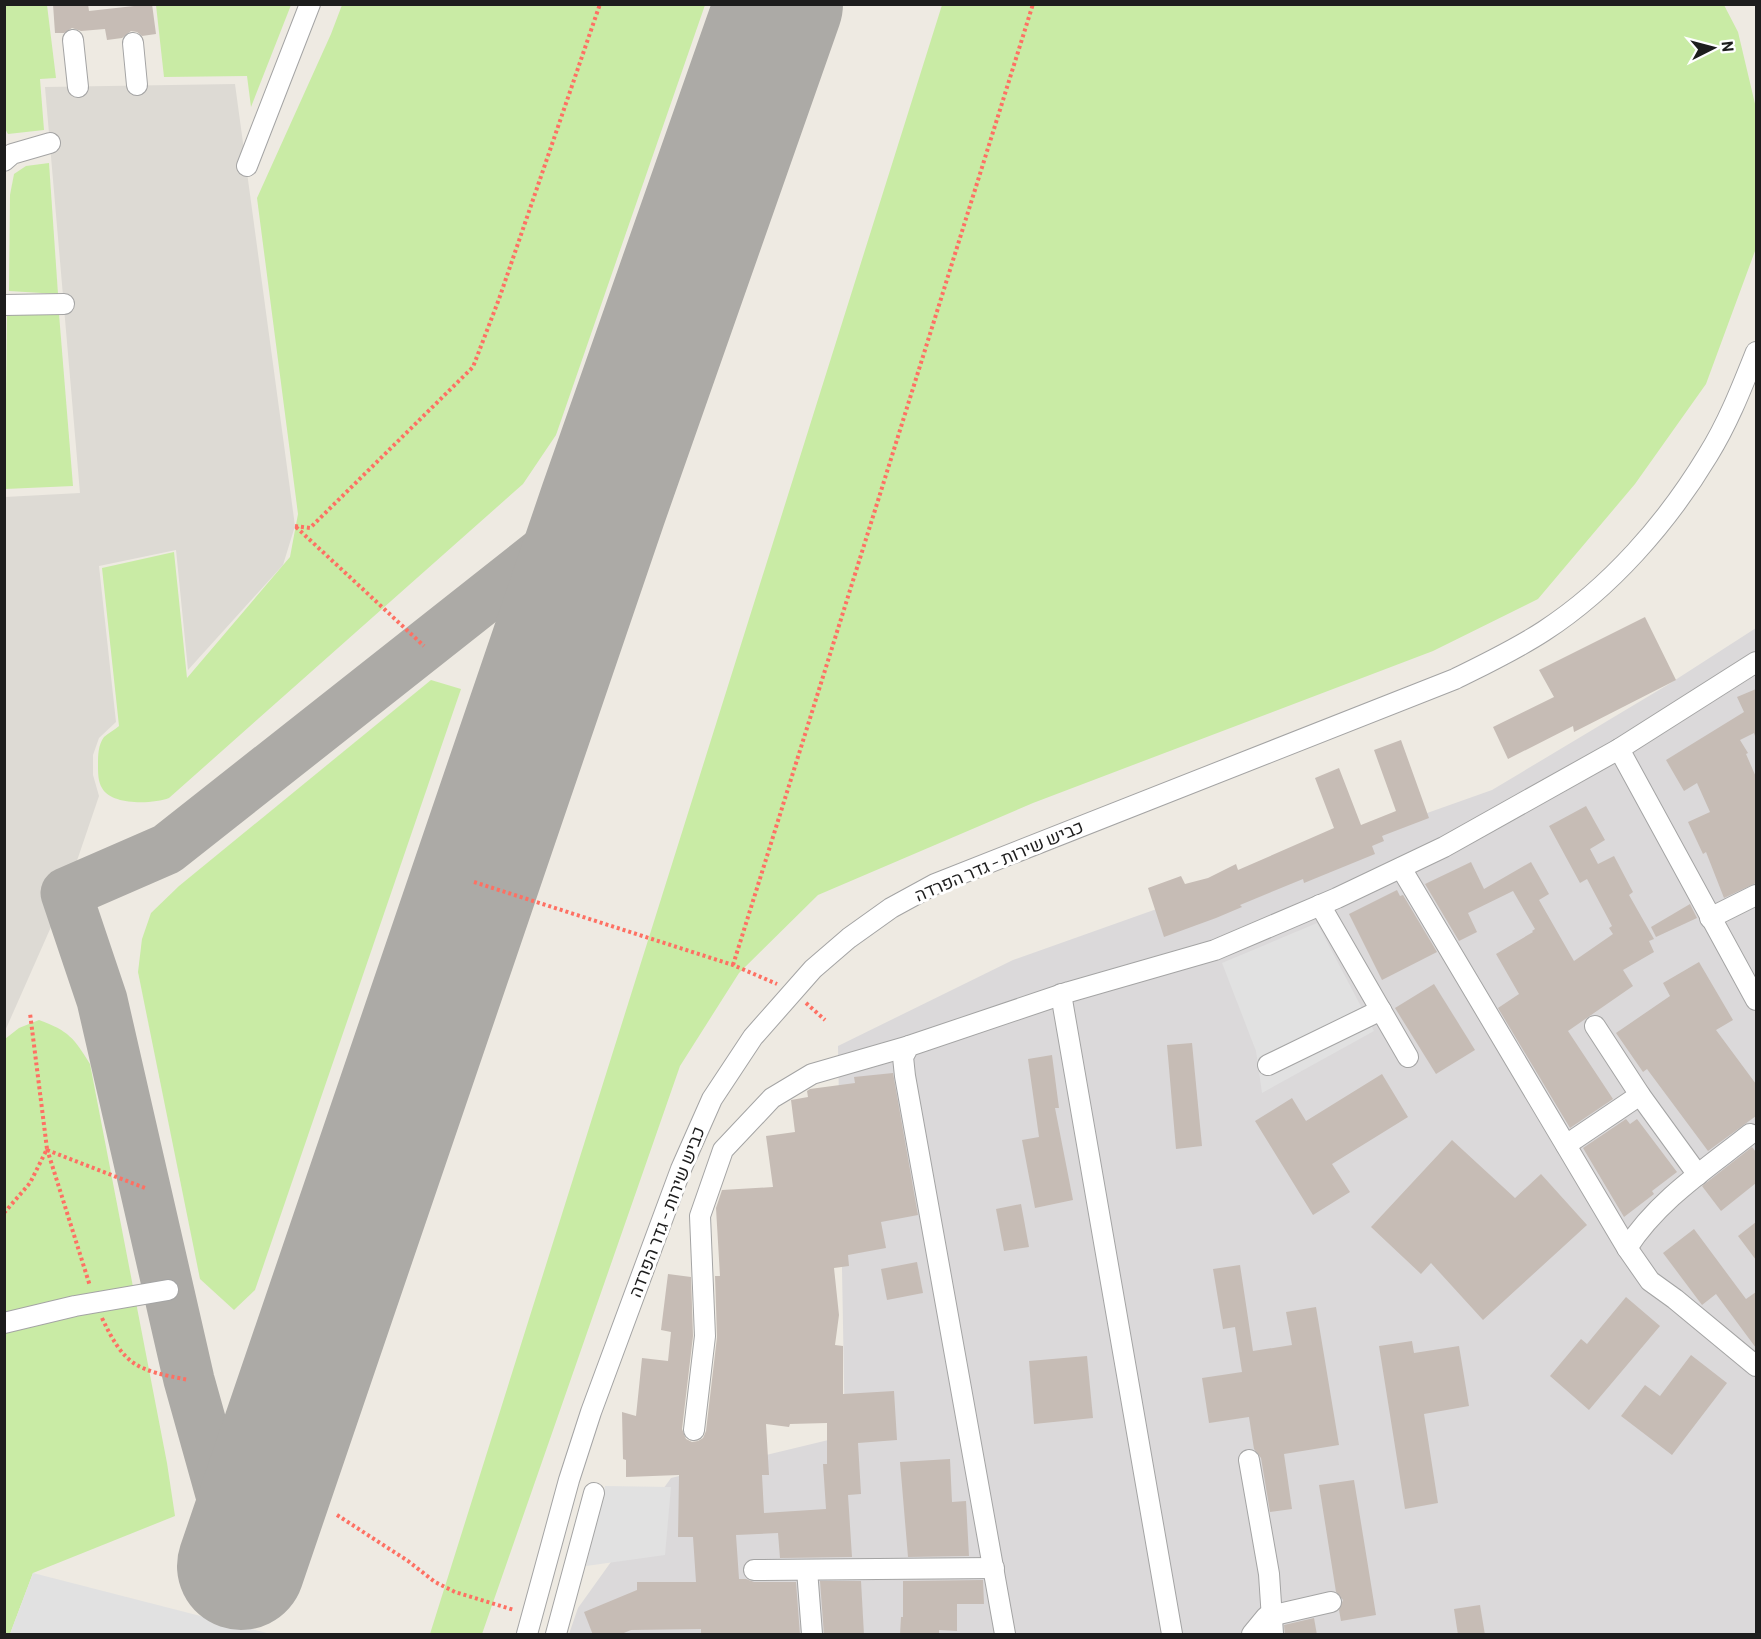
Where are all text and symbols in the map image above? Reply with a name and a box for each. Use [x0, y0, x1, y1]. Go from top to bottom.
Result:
north arrow [1683, 18, 1743, 78]
text: N [1718, 40, 1738, 53]
street label: כביש שירות - גדר הפרדה [911, 815, 1086, 906]
street label: כביש שירות - גדר הפרדה [623, 1123, 709, 1300]

